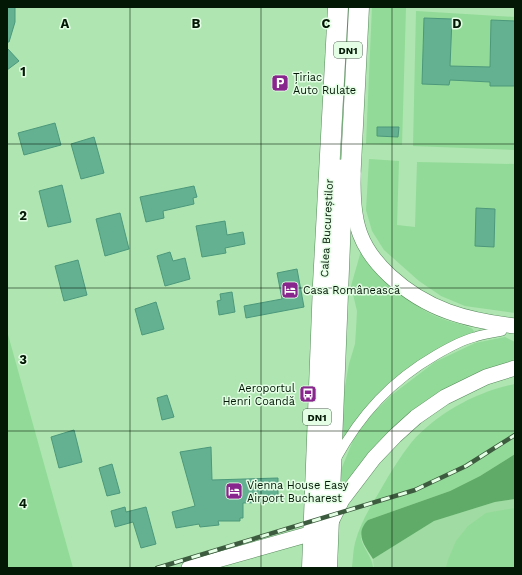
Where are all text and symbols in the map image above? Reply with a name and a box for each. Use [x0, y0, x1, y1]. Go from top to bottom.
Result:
text: A [61, 16, 70, 31]
text: B [192, 16, 201, 31]
text: C [322, 16, 331, 31]
text: D [452, 16, 462, 31]
road number: DN1 [334, 42, 362, 58]
text: 1 [20, 64, 26, 79]
place label: Țiriac Auto Rulate [293, 71, 356, 97]
parking icon: Țiriac Auto Rulate [270, 73, 290, 93]
street label: Calea Bucureștilor [318, 178, 336, 278]
text: 2 [19, 208, 27, 223]
hotel icon: Casa Românească [280, 280, 300, 300]
place label: Casa Românească [303, 284, 400, 297]
text: 3 [19, 352, 27, 367]
place label: Aeroportul Henri Coandă [222, 382, 296, 408]
bus stop icon: Aeroportul Henri Coandă [298, 384, 318, 404]
road number: DN1 [303, 409, 331, 425]
place label: Vienna House Easy Airport Bucharest [247, 479, 349, 505]
hotel icon: Vienna House Easy Airport Bucharest [224, 481, 244, 501]
text: 4 [19, 496, 28, 511]

